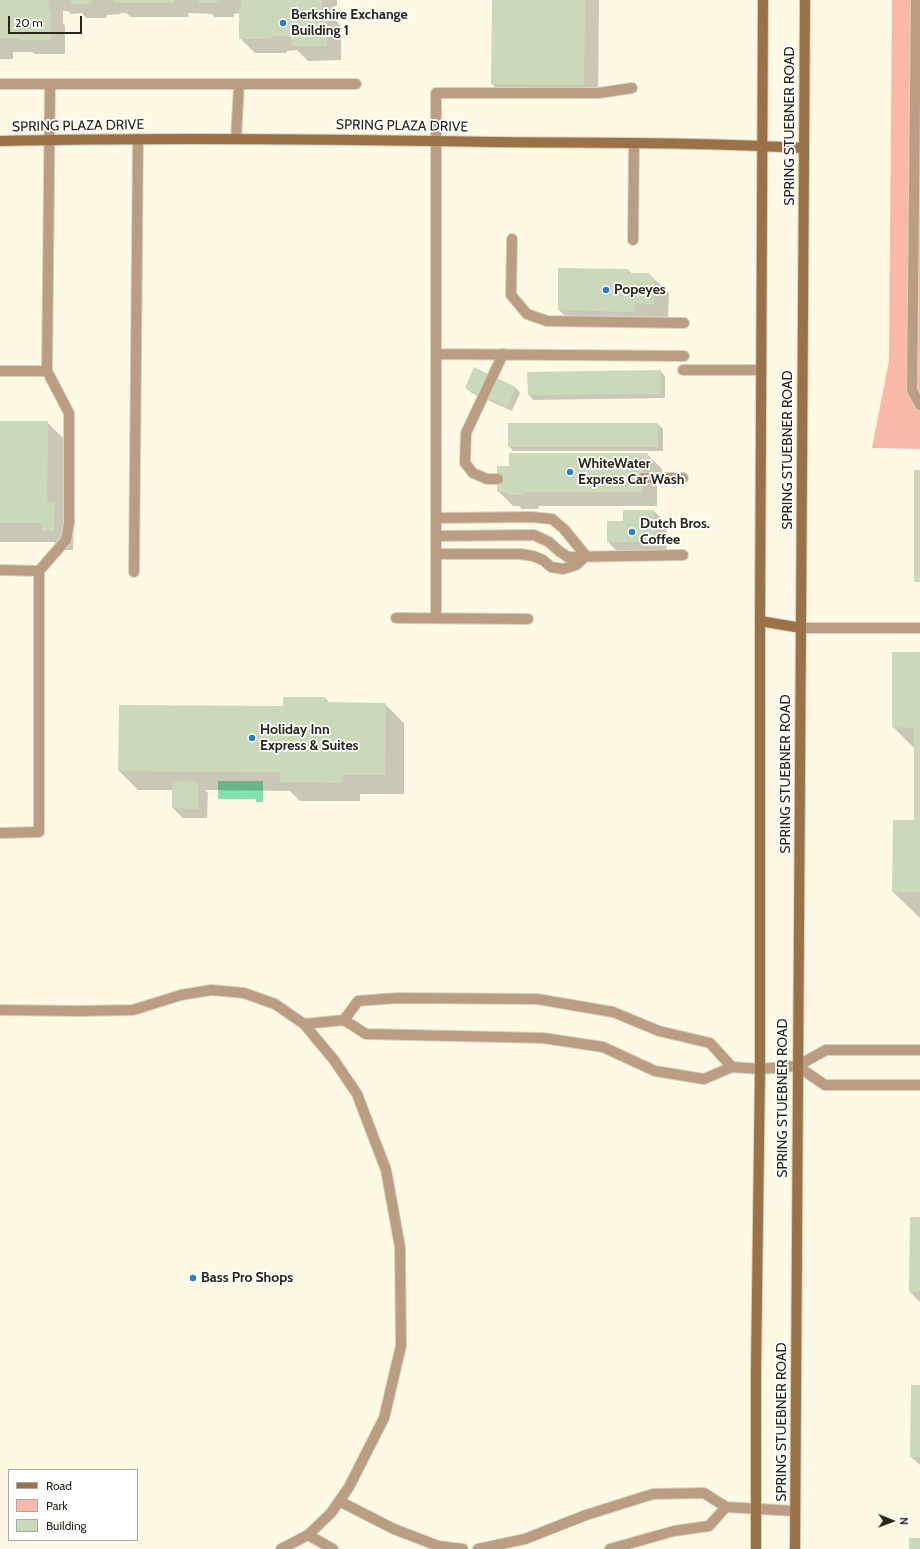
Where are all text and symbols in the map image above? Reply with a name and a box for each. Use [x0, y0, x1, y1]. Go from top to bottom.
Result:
place label: Berkshire Exchange Building 1 [291, 7, 408, 40]
scale bar [10, 8, 84, 34]
text: 20 m [15, 15, 43, 30]
marker: Berkshire Exchange Building 1 [278, 18, 288, 28]
street label: SPRING STUEBNER ROAD [782, 46, 798, 206]
street label: SPRING PLAZA DRIVE [12, 116, 144, 136]
street label: SPRING PLAZA DRIVE [336, 116, 468, 136]
place label: Popeyes [614, 282, 666, 298]
marker: Popeyes [601, 285, 611, 295]
street label: SPRING STUEBNER ROAD [780, 370, 796, 530]
place label: WhiteWater Express Car Wash [578, 456, 684, 488]
marker: WhiteWater Express Car Wash [565, 467, 575, 477]
place label: Dutch Bros. Coffee [640, 516, 710, 548]
marker: Dutch Bros. Coffee [627, 527, 637, 537]
street label: SPRING STUEBNER ROAD [778, 694, 794, 854]
place label: Holiday Inn Express & Suites [260, 722, 359, 754]
marker: Holiday Inn Express & Suites [247, 733, 257, 743]
street label: SPRING STUEBNER ROAD [775, 1018, 791, 1178]
place label: Bass Pro Shops [201, 1270, 293, 1286]
marker: Bass Pro Shops [188, 1273, 198, 1283]
street label: SPRING STUEBNER ROAD [774, 1342, 790, 1502]
legend [8, 1469, 138, 1541]
text: Road [46, 1478, 72, 1493]
text: Park [46, 1498, 68, 1513]
north arrow [872, 1501, 912, 1541]
text: N [897, 1517, 911, 1525]
text: Building [46, 1518, 87, 1533]

